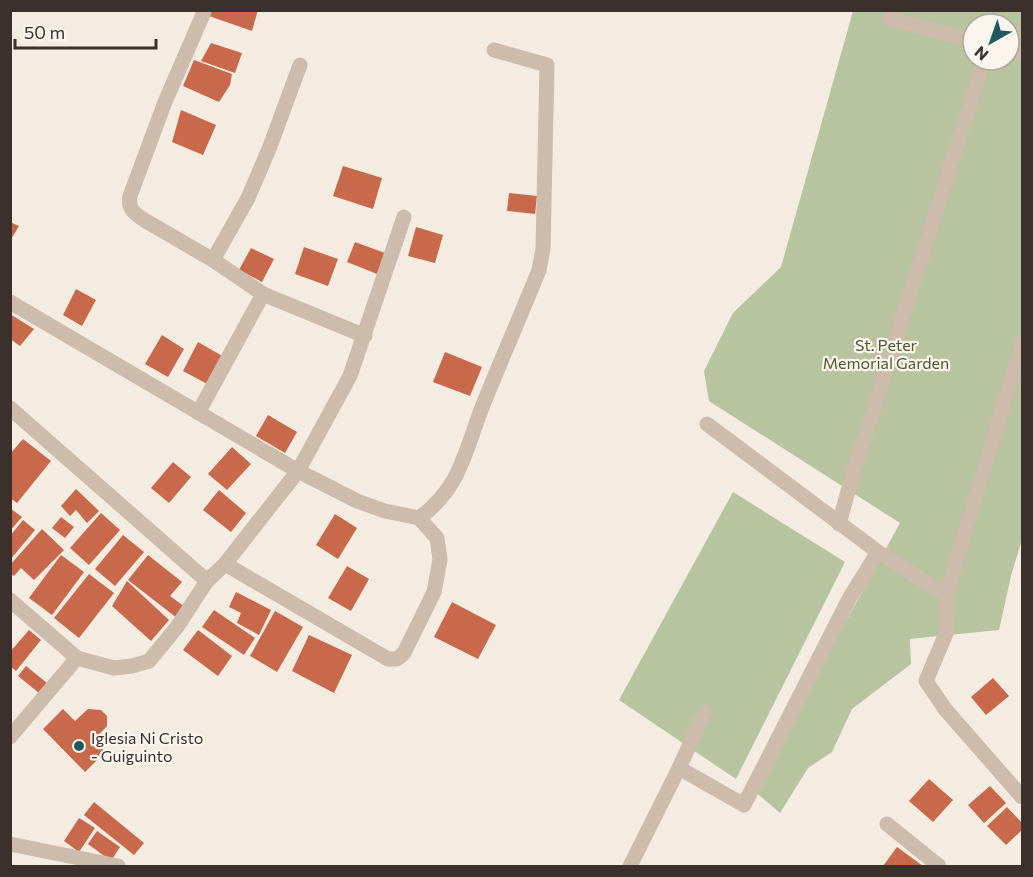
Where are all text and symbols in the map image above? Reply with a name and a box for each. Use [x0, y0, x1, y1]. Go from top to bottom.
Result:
scale bar [15, 12, 156, 50]
north arrow [961, 12, 1021, 72]
text: 50 m [24, 21, 65, 43]
text: N [970, 43, 992, 65]
park label: St. Peter Memorial Garden [823, 335, 949, 372]
place label: Iglesia Ni Cristo - Guiguinto [91, 728, 203, 765]
marker: Iglesia Ni Cristo - Guiguinto [72, 739, 86, 753]

